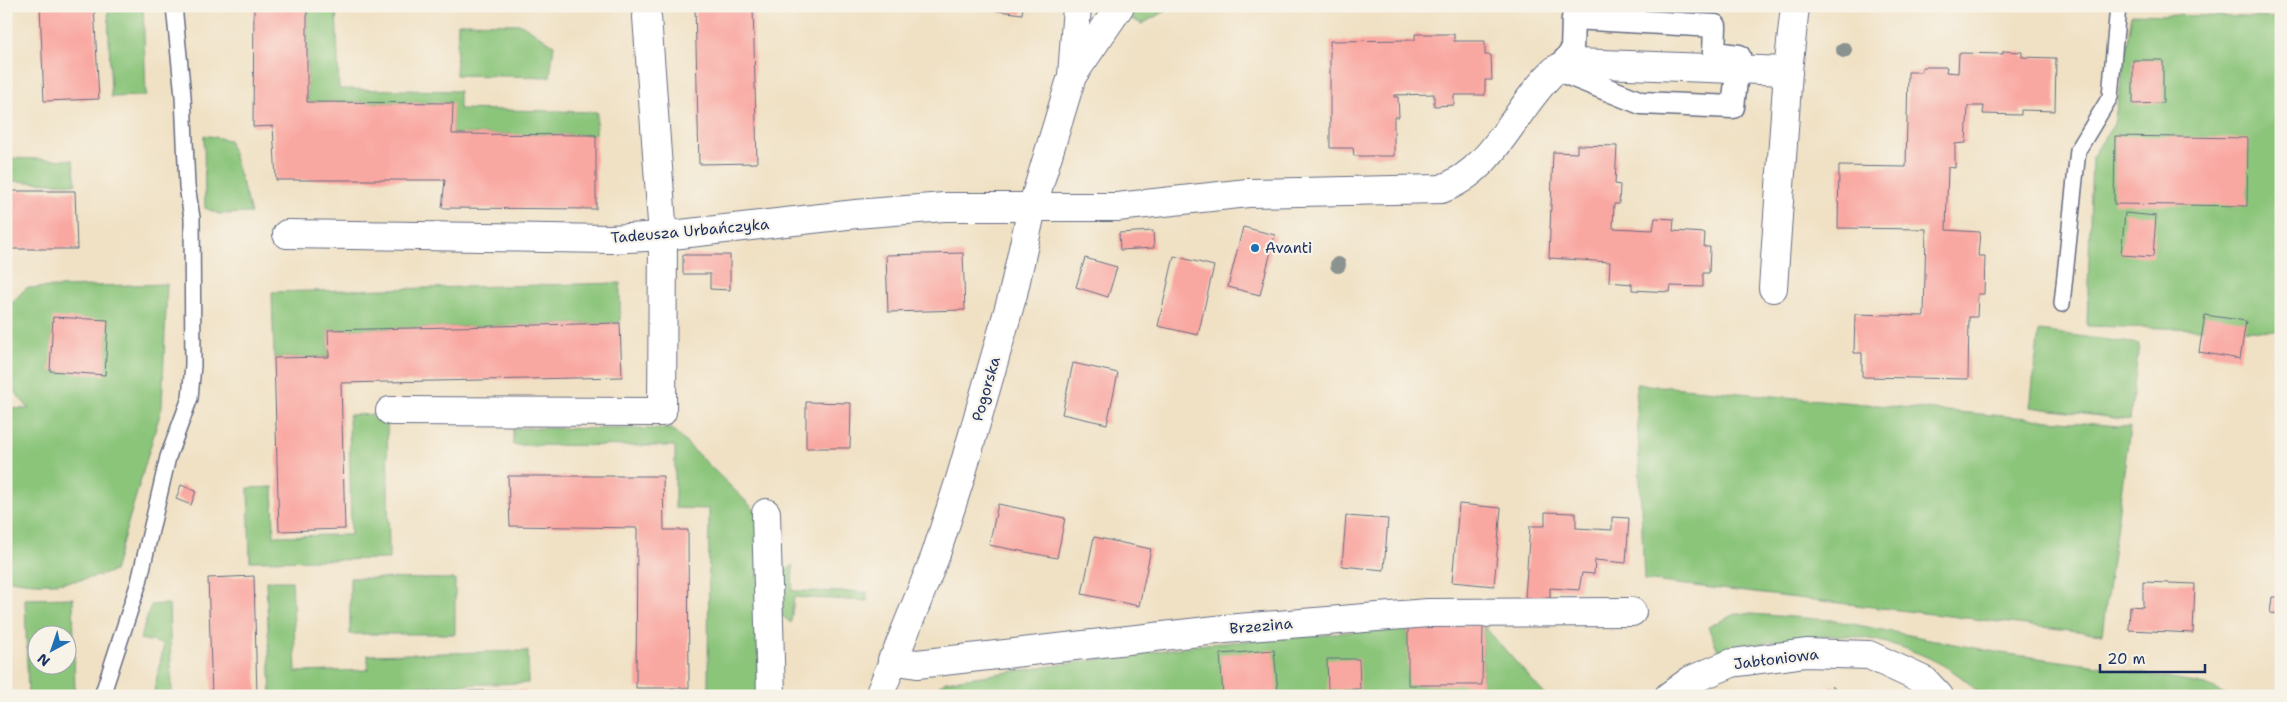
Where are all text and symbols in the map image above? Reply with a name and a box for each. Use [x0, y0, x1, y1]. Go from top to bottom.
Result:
street label: Tadeusza Urbańczyka [610, 214, 771, 248]
place label: Avanti [1265, 238, 1312, 258]
marker: Avanti [1249, 242, 1261, 254]
street label: Pogorska [967, 354, 1005, 424]
street label: Brzezina [1229, 613, 1294, 639]
north arrow [28, 624, 78, 674]
scale bar [2100, 642, 2204, 674]
street label: Jabłoniowa [1732, 644, 1820, 674]
text: N [34, 649, 54, 670]
text: 20 m [2107, 649, 2146, 669]

